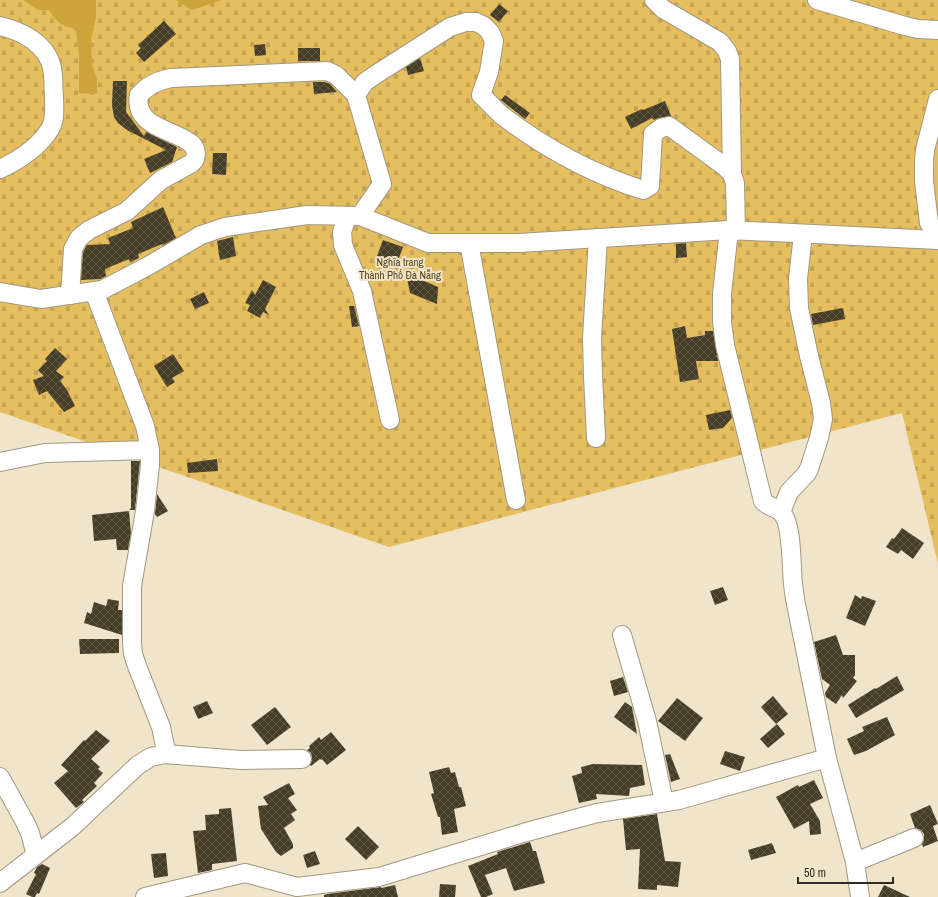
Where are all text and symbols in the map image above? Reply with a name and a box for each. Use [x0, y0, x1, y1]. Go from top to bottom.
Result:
park label: Nghĩa trang Thành Phố Đà Nẵng [359, 255, 441, 282]
scale bar [798, 859, 893, 885]
text: 50 m [804, 865, 826, 881]

